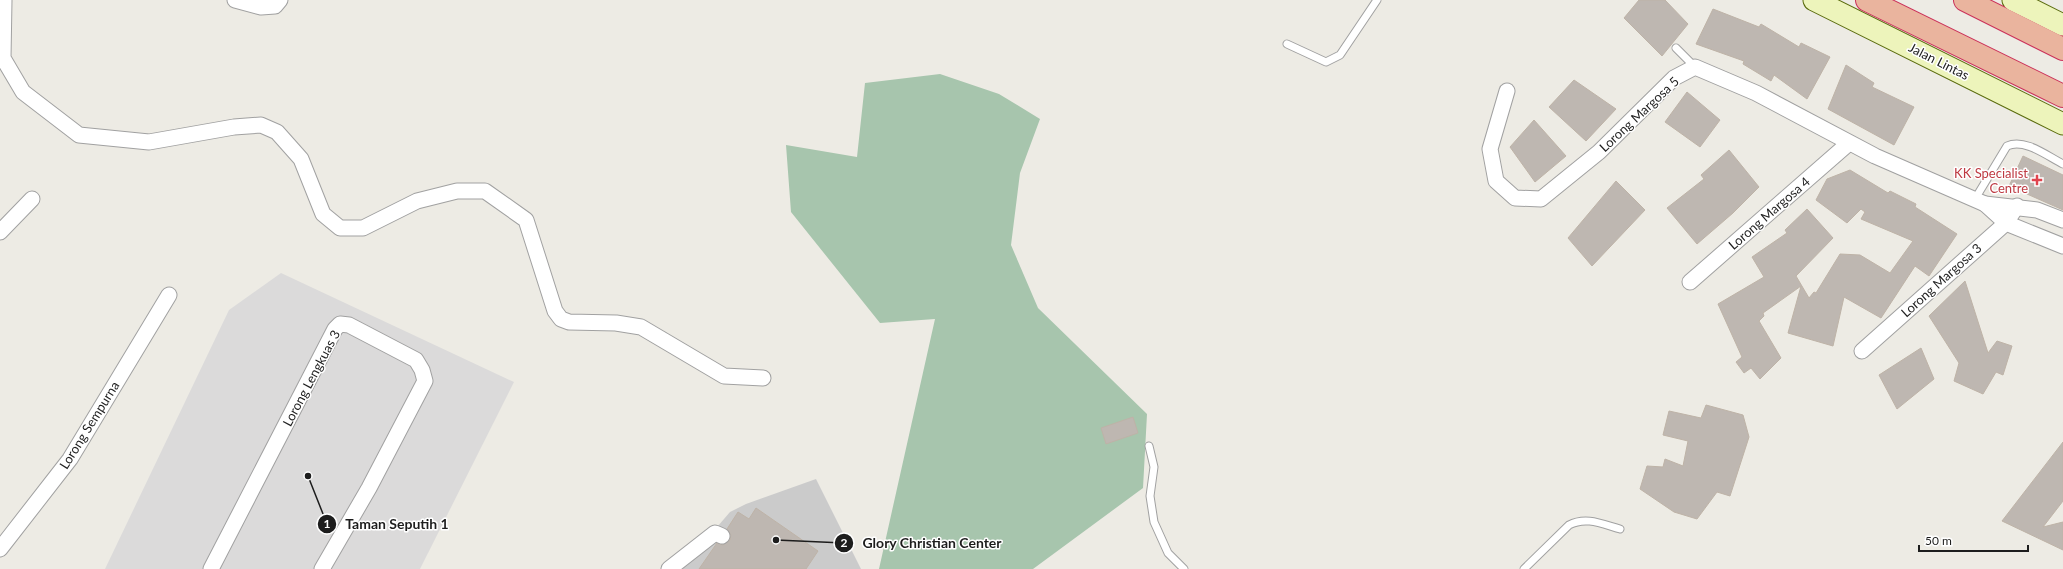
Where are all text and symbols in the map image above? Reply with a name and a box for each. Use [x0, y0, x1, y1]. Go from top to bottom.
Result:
street label: Jalan Lintas [1906, 39, 1972, 83]
street label: Lorong Margosa 5 [1596, 73, 1682, 155]
place label: KK Specialist Centre [1954, 165, 2028, 196]
street label: Lorong Margosa 4 [1725, 173, 1813, 253]
marker: KK Specialist Centre [2031, 174, 2043, 186]
street label: Lorong Margosa 3 [1898, 240, 1984, 320]
street label: Lorong Lengkuas 3 [279, 327, 343, 429]
street label: Lorong Sempurna [56, 378, 122, 472]
callout: Taman Seputih 1 [317, 511, 457, 537]
text: Taman Seputih 1 [345, 515, 449, 532]
text: 1 [324, 516, 331, 531]
scale bar [1919, 527, 2028, 553]
callout: Glory Christian Center [834, 530, 1010, 556]
text: 50 m [1925, 533, 1952, 548]
text: Glory Christian Center [862, 534, 1002, 551]
text: 2 [841, 535, 848, 550]

